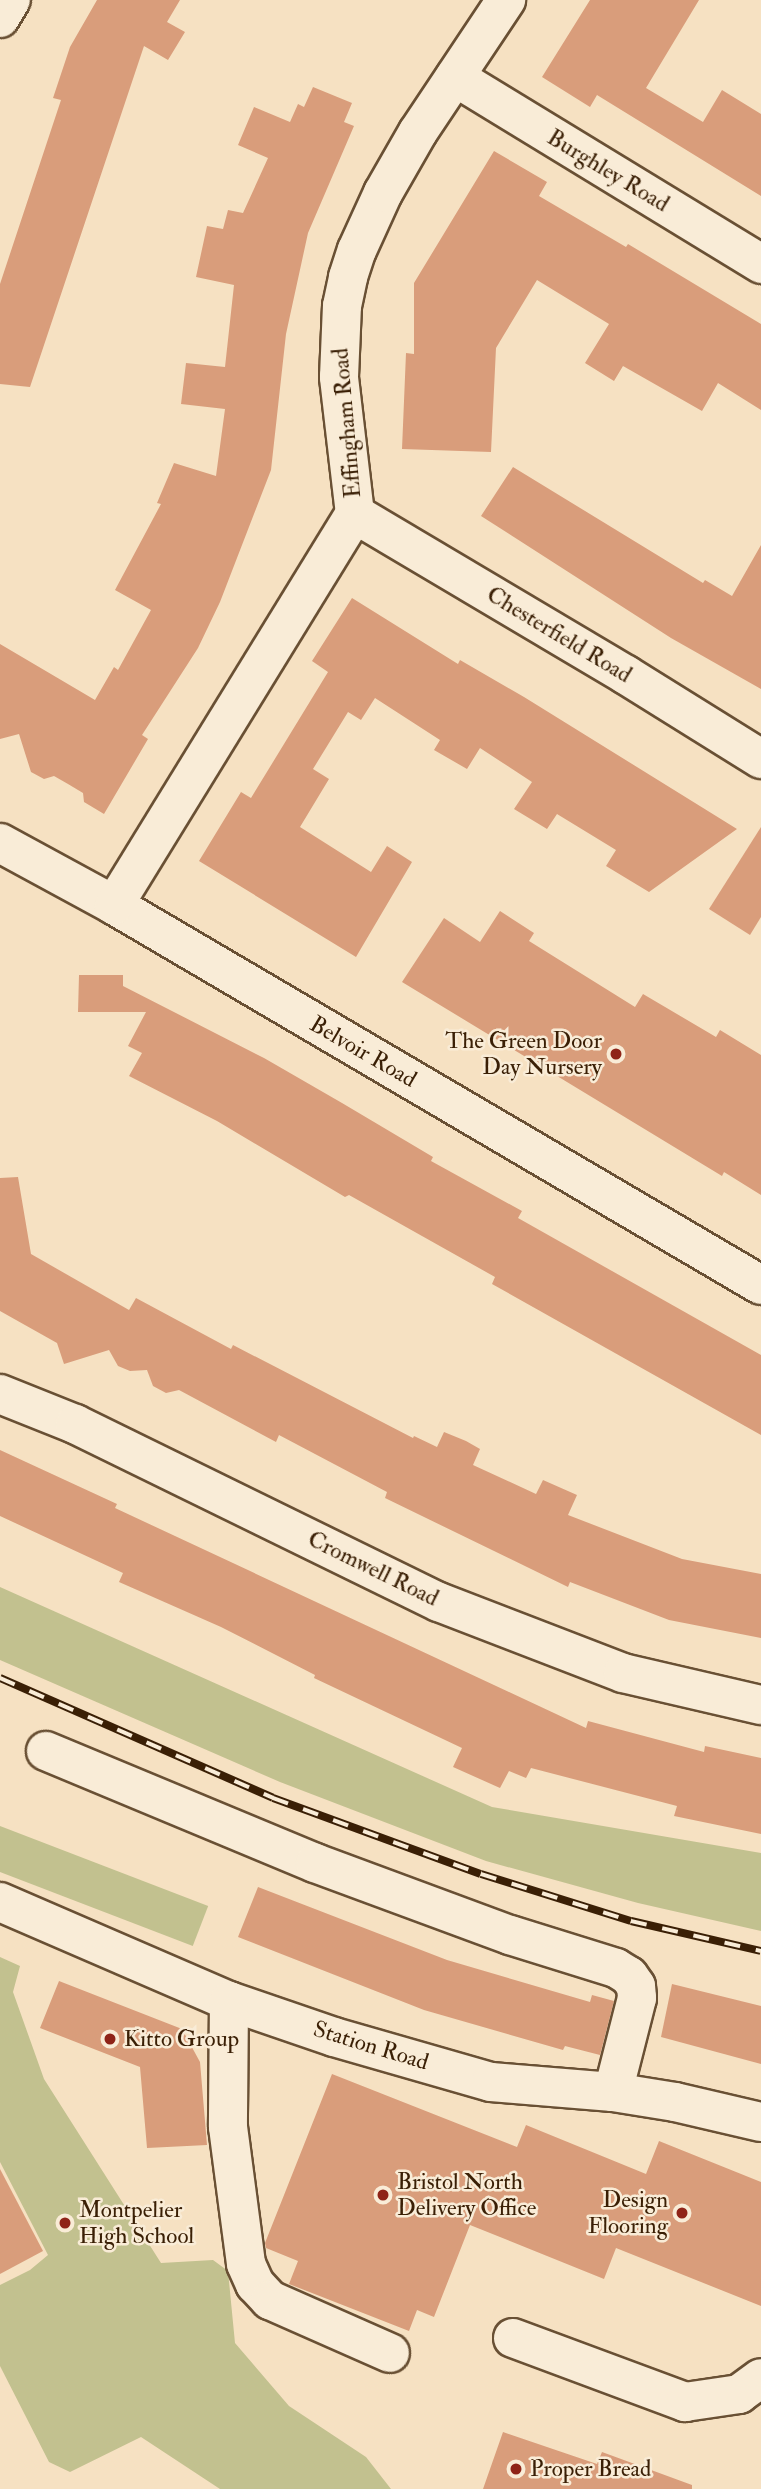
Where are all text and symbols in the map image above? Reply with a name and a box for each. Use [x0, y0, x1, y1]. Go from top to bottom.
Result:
street label: Burghley Road [542, 124, 674, 218]
street label: Effingham Road [327, 347, 367, 499]
street label: Chesterfield Road [481, 581, 637, 689]
street label: Belvoir Road [305, 1010, 421, 1094]
place label: The Green Door Day Nursery [445, 1027, 602, 1081]
marker: The Green Door Day Nursery [608, 1046, 624, 1062]
street label: Cromwell Road [303, 1525, 443, 1613]
street label: Station Road [310, 2015, 432, 2077]
place label: Kitto Group [124, 2025, 239, 2053]
marker: Kitto Group [102, 2031, 118, 2047]
place label: Bristol North Delivery Office [397, 2168, 536, 2222]
place label: Design Flooring [588, 2186, 668, 2240]
marker: Bristol North Delivery Office [375, 2187, 391, 2203]
place label: Montpelier High School [79, 2196, 194, 2250]
marker: Design Flooring [674, 2205, 690, 2221]
marker: Montpelier High School [57, 2215, 73, 2231]
place label: Proper Bread [530, 2455, 651, 2483]
marker: Proper Bread [508, 2461, 524, 2477]

